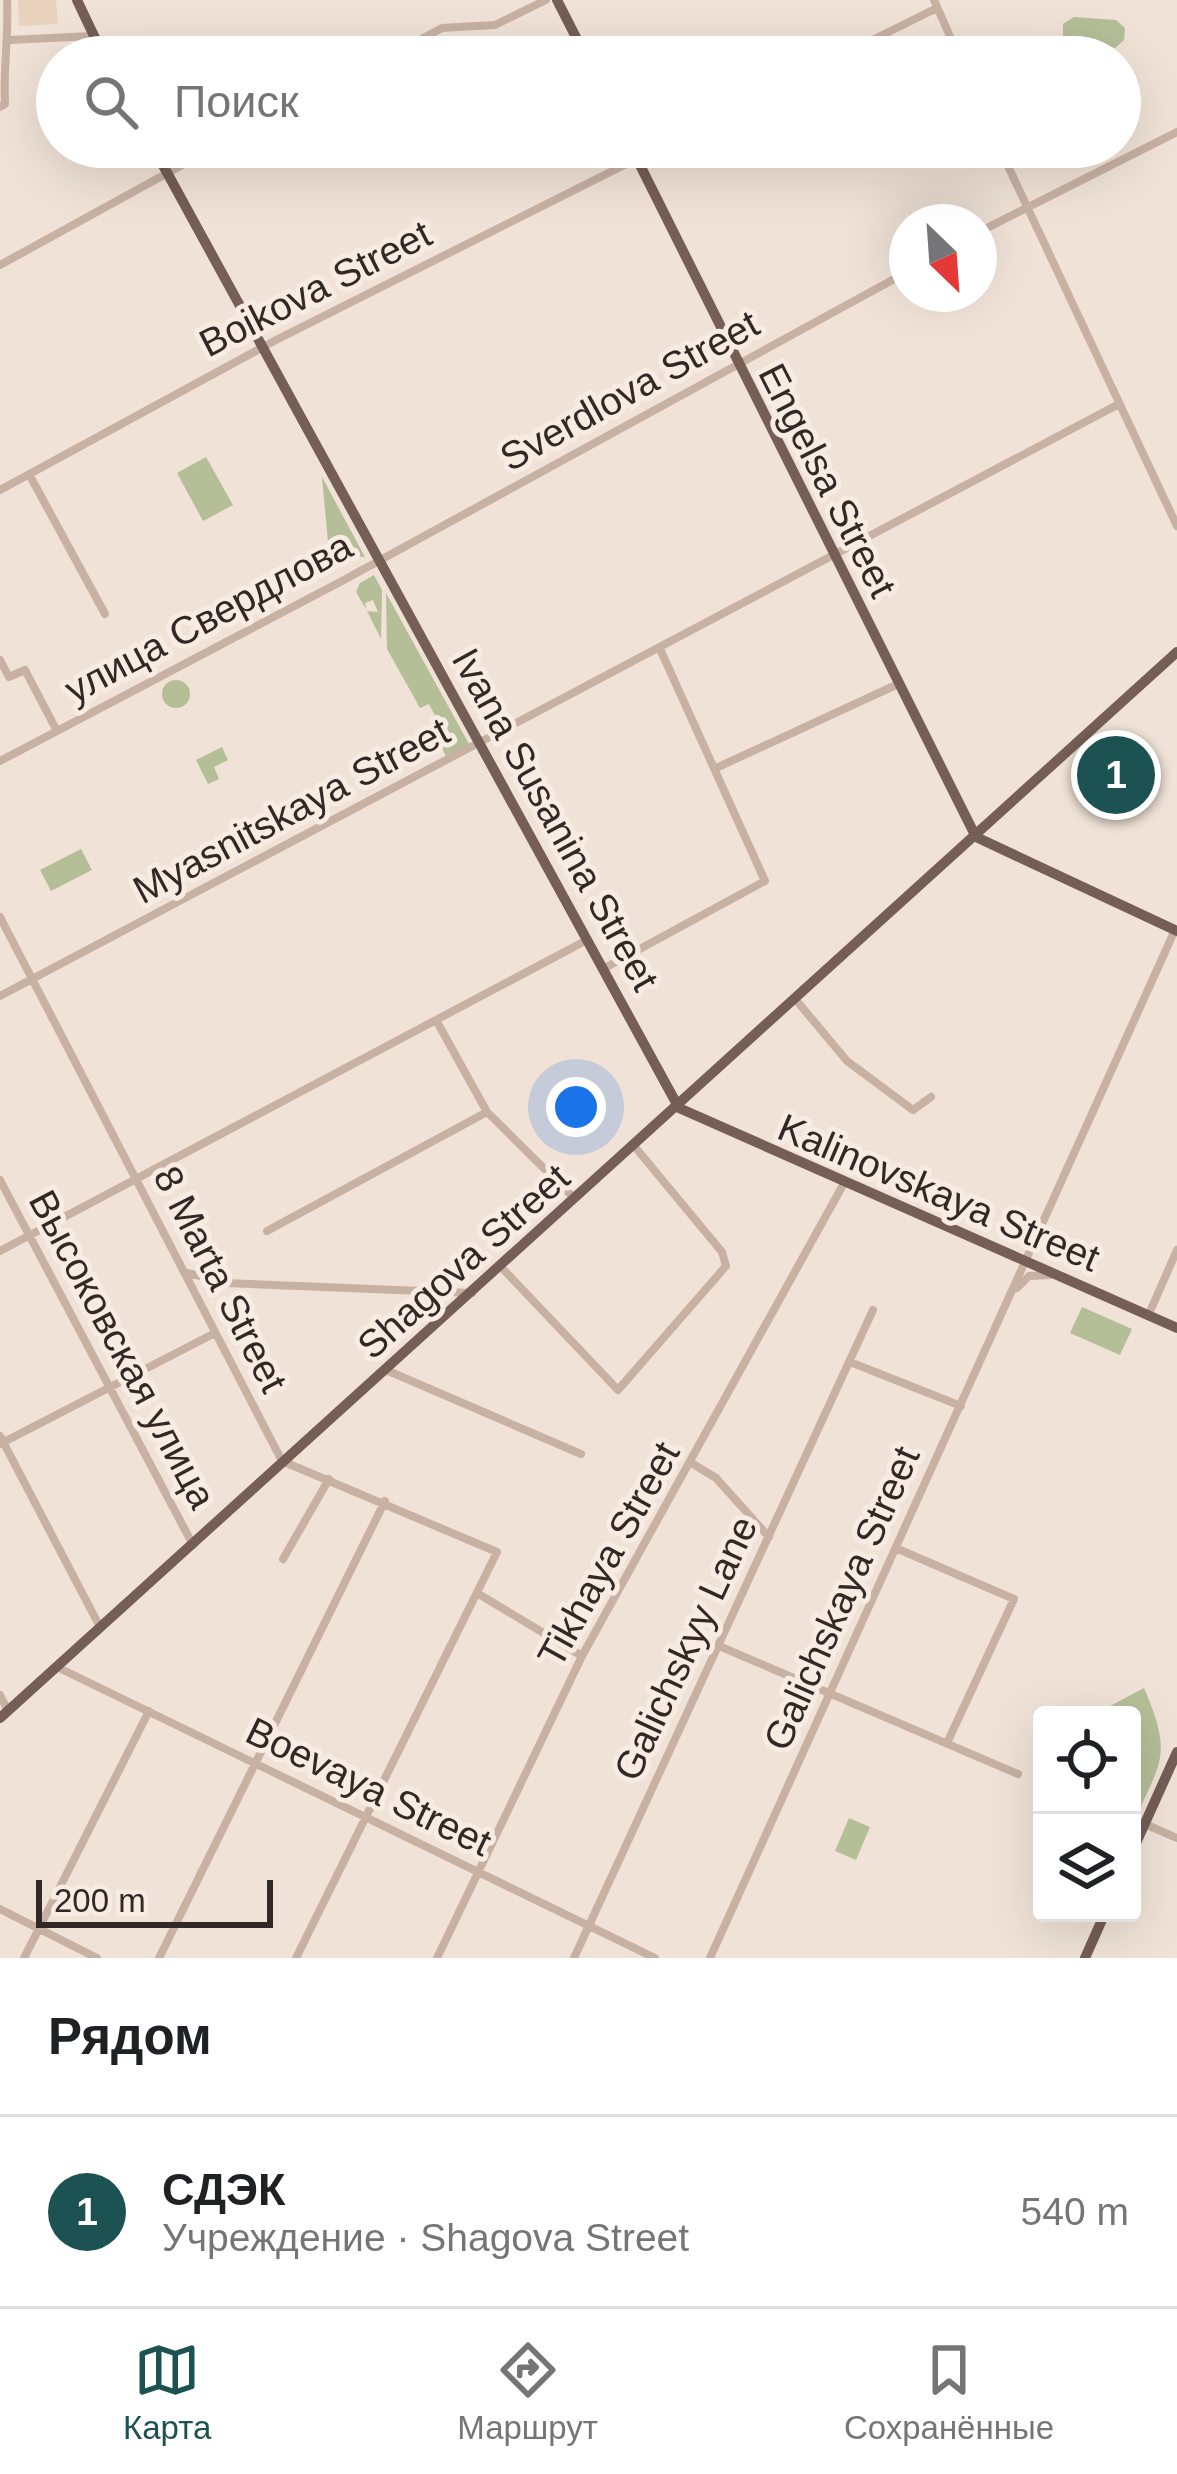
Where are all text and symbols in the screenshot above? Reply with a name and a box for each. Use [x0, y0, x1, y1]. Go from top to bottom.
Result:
search box [36, 36, 1141, 168]
icon: search [78, 69, 144, 135]
text: Поиск [174, 76, 299, 127]
north arrow [889, 204, 997, 312]
street label: Boikova Street [192, 212, 438, 365]
street label: Sverdlova Street [493, 302, 766, 479]
street label: Engelsa Street [750, 356, 905, 604]
street label: улица Свердлова [57, 524, 359, 711]
street label: Ivana Susanina Street [444, 641, 667, 998]
street label: Myasnitskaya Street [126, 709, 456, 912]
pin: 1 [1077, 730, 1155, 820]
your location [546, 1077, 606, 1137]
street label: Kalinovskaya Street [772, 1105, 1106, 1280]
street label: Shagova Street [349, 1155, 578, 1367]
street label: 8 Marta Street [145, 1159, 296, 1399]
street label: Высоковская улица [21, 1183, 225, 1516]
street label: Tikhaya Street [529, 1434, 688, 1674]
street label: Galichskaya Street [755, 1440, 928, 1756]
street label: Galichskyy Lane [606, 1509, 765, 1787]
map controls [1033, 1706, 1141, 1922]
button: locate [1033, 1706, 1141, 1814]
street label: Boevaya Street [240, 1709, 498, 1864]
button: layers [1033, 1814, 1141, 1922]
scale bar [36, 1874, 273, 1927]
text: 200 m [54, 1882, 146, 1919]
text: Рядом [48, 2008, 212, 2065]
text: СДЭК [162, 2164, 285, 2215]
text: 1 [76, 2190, 98, 2233]
text: 540 m [1021, 2190, 1129, 2233]
text: Учреждение · Shagova Street [162, 2216, 689, 2259]
tab: Карта [123, 2337, 211, 2447]
tab: Маршрут [457, 2337, 598, 2447]
tab: Сохранённые [844, 2337, 1054, 2447]

